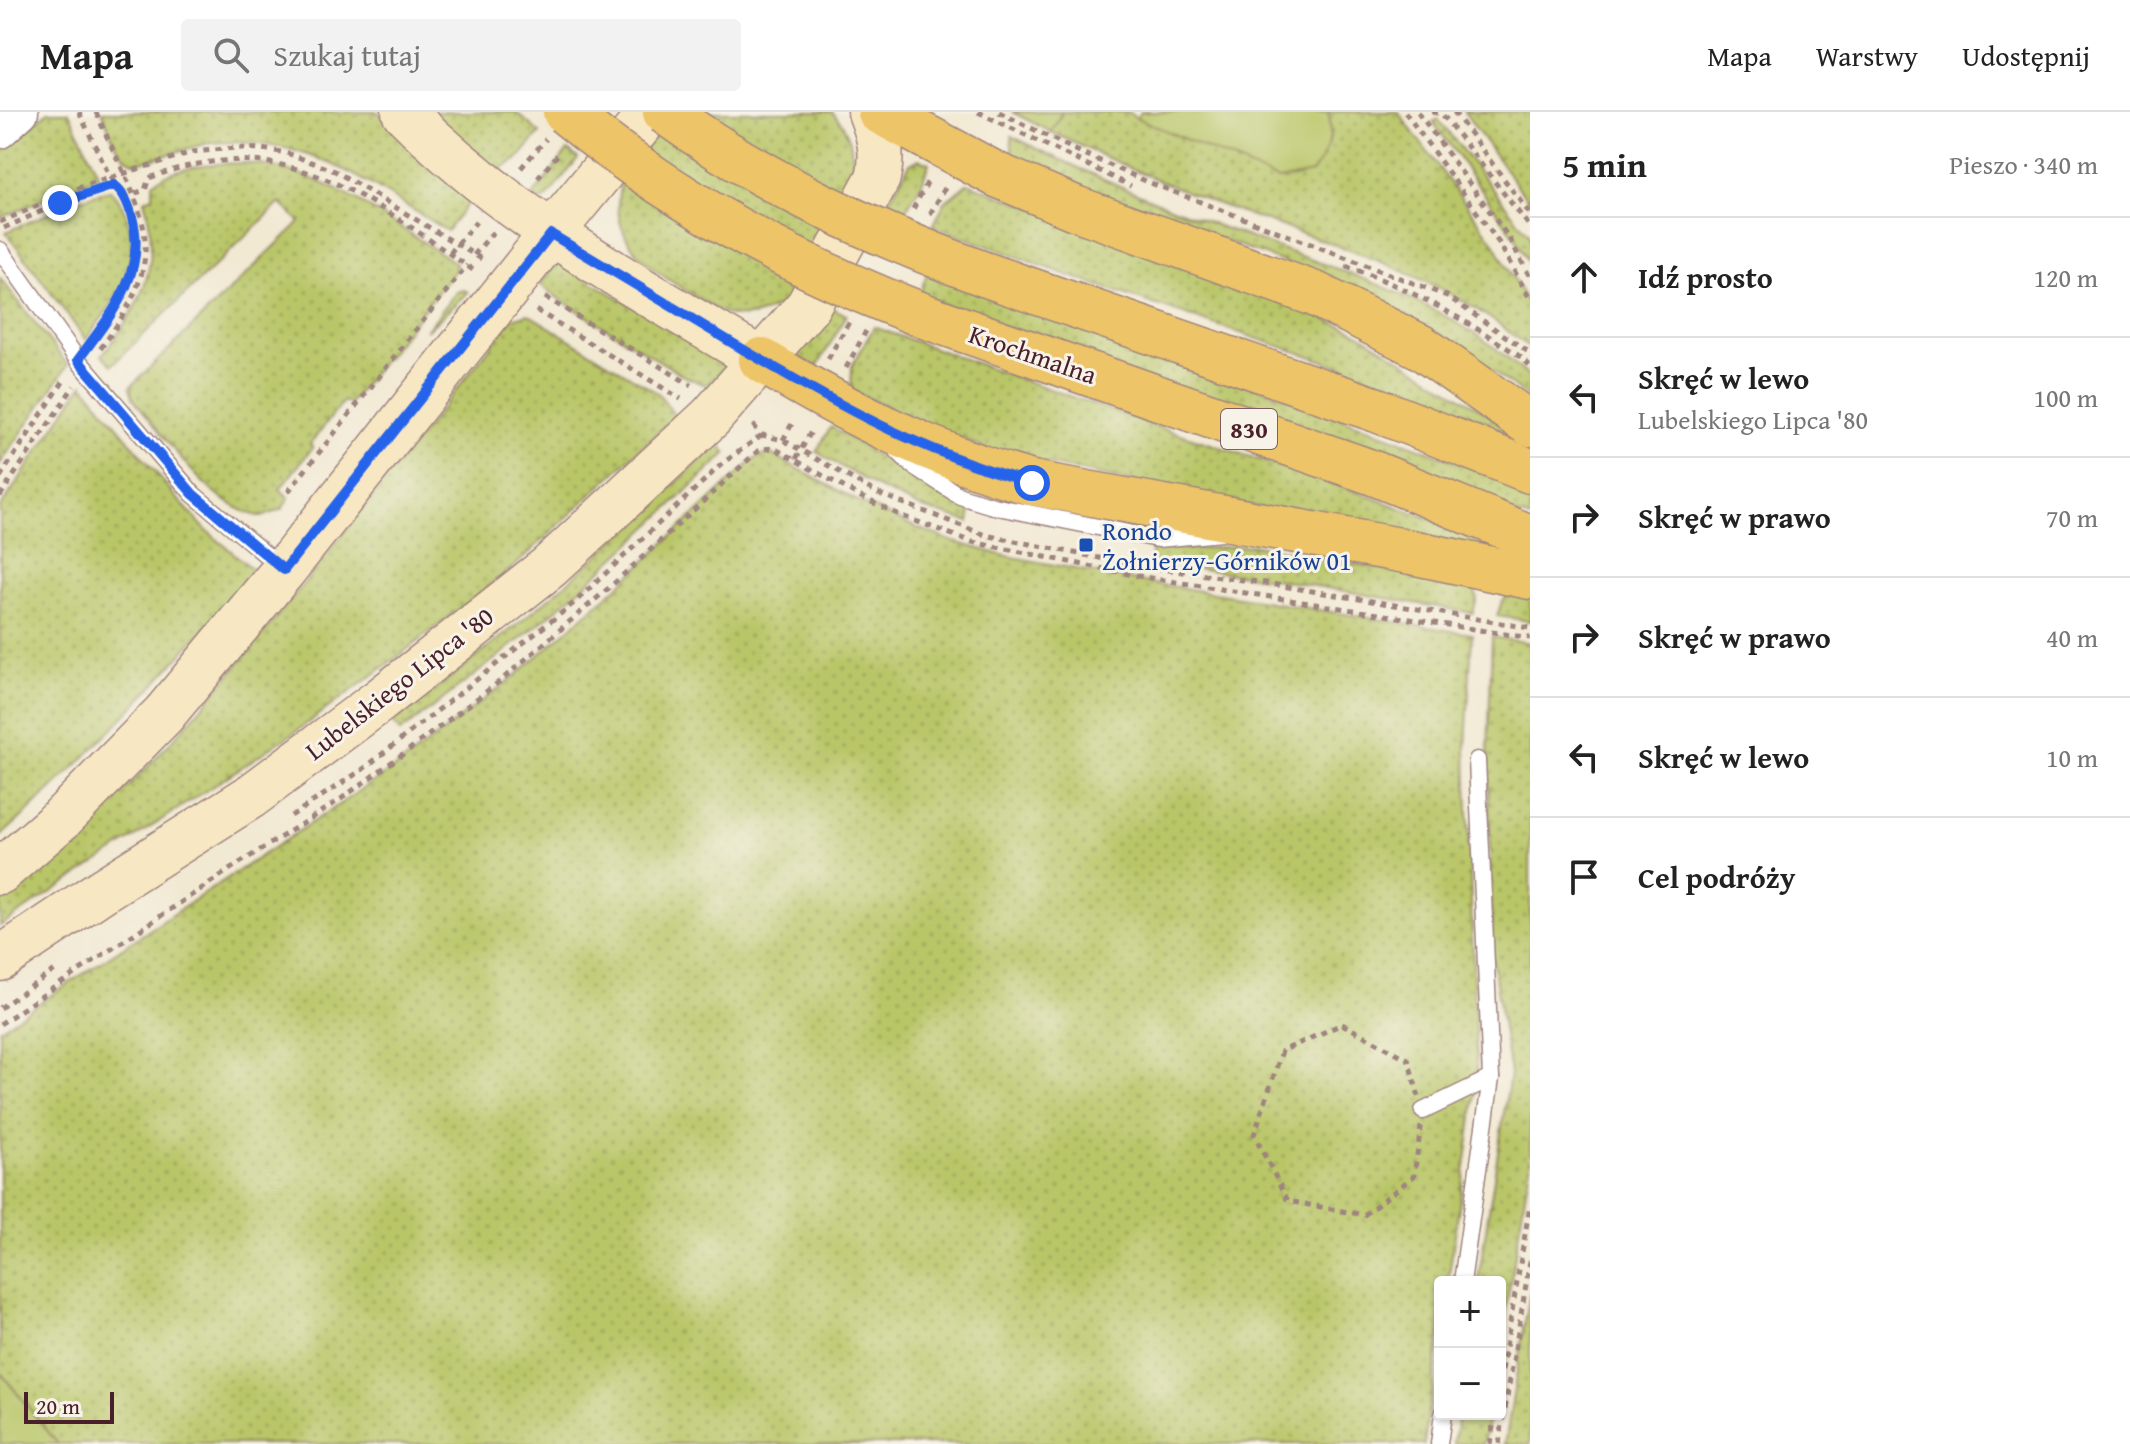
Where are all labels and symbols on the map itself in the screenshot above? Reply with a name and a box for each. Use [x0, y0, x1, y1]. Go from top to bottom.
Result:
route end [42, 185, 78, 221]
street label: Krochmalna [964, 314, 1103, 394]
road number: 830 [1221, 409, 1277, 449]
route start [1014, 465, 1050, 501]
place label: Rondo Żołnierzy-Górników 01 [1102, 511, 1352, 580]
marker: Rondo Żołnierzy-Górników 01 [1077, 536, 1095, 554]
street label: Lubelskiego Lipca '80 [296, 597, 502, 769]
scale bar [24, 1388, 114, 1424]

